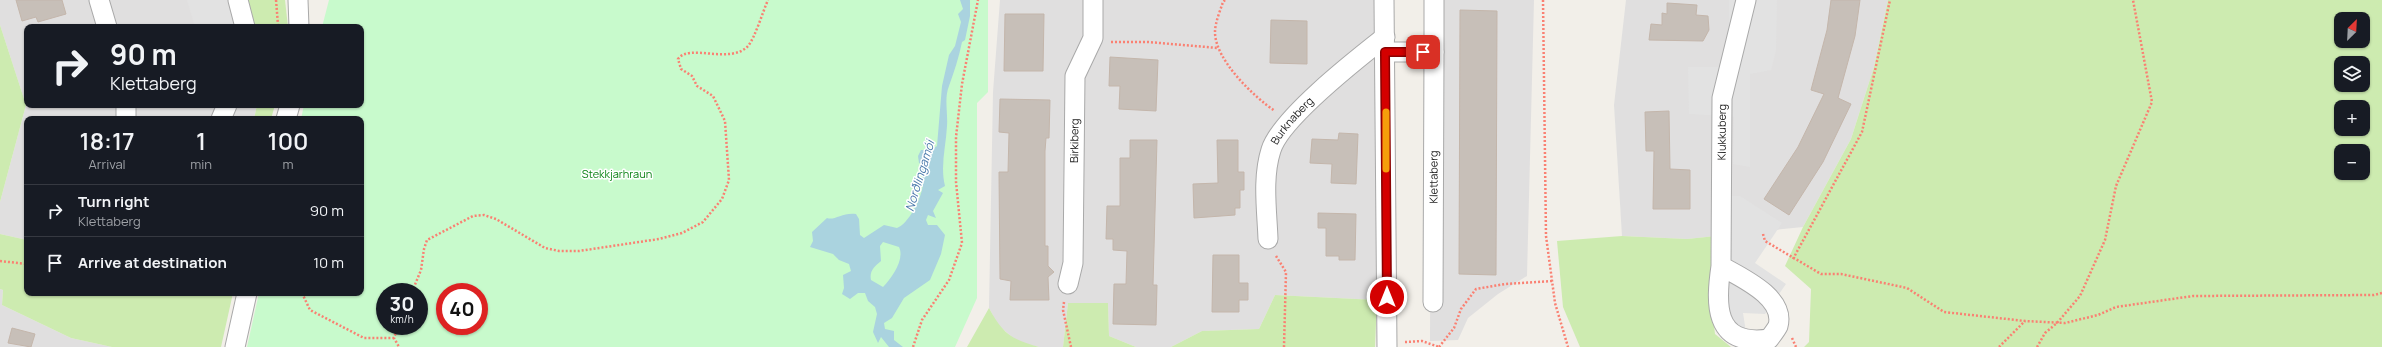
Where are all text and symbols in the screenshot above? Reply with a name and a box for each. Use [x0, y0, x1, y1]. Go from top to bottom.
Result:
north arrow [2334, 12, 2370, 48]
map controls [2334, 12, 2370, 180]
text: 90 m [110, 35, 177, 73]
pin [1406, 35, 1440, 69]
icon: right [44, 40, 96, 92]
icon: arrive [1412, 41, 1434, 63]
button: layers [2334, 56, 2370, 92]
text: Klettaberg [110, 71, 197, 95]
street label: Burknaberg [1267, 93, 1316, 147]
button: + [2334, 100, 2370, 136]
street label: Klukkuberg [1714, 104, 1729, 160]
street label: Birkiberg [1066, 118, 1082, 163]
text: 18:17 [80, 124, 135, 157]
text: 1 [196, 124, 206, 157]
text: 100 [268, 124, 308, 157]
water label: Norðlingamói [901, 136, 939, 213]
button: − [2334, 144, 2370, 180]
street label: Klettaberg [1425, 150, 1441, 204]
text: Arrival [89, 155, 126, 173]
text: min [190, 155, 212, 173]
text: m [282, 155, 294, 173]
park label: Stekkjarhraun [582, 166, 652, 181]
text: Turn right [78, 191, 149, 212]
icon: right [44, 200, 66, 222]
text: 90 m [310, 200, 344, 221]
text: Klettaberg [78, 212, 141, 230]
icon: arrive [44, 252, 66, 274]
text: Arrive at destination [78, 252, 227, 273]
text: 10 m [313, 252, 344, 273]
position arrow [1366, 276, 1408, 318]
speed limit sign: 40 [436, 283, 488, 335]
text: 30 [390, 290, 414, 317]
text: km/h [390, 312, 414, 326]

